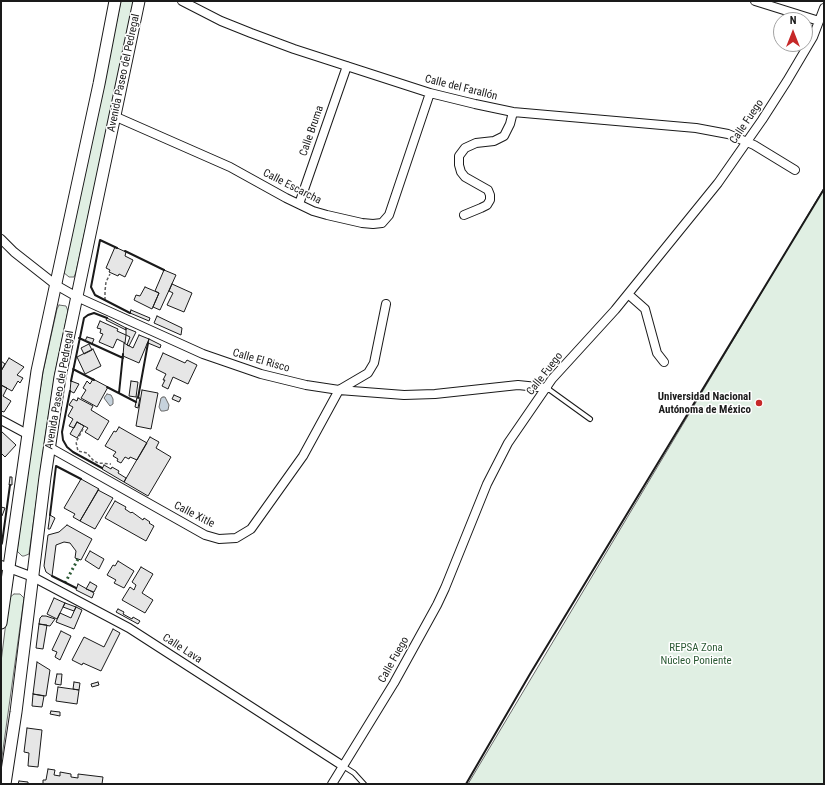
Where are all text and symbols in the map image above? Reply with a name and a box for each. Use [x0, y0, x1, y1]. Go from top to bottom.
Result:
north arrow [773, 12, 813, 52]
street label: Avenida Paseo del Pedregal [105, 13, 143, 133]
text: N [790, 14, 796, 27]
street label: Calle del Farallón [423, 73, 499, 103]
street label: Calle Fuego [727, 97, 767, 147]
street label: Calle Bruma [297, 104, 327, 158]
street label: Calle Escarcha [261, 167, 323, 207]
street label: Avenida Paseo del Pedregal [43, 330, 77, 450]
street label: Calle El Risco [231, 347, 291, 375]
street label: Calle Fuego [524, 350, 566, 398]
place label: Universidad Nacional Autónoma de México [658, 390, 751, 416]
marker: Universidad Nacional Autónoma de México [754, 398, 764, 408]
street label: Calle Xitle [172, 499, 216, 531]
street label: Calle Lava [160, 631, 204, 667]
street label: Calle Fuego [376, 635, 412, 685]
park label: REPSA Zona Núcleo Poniente [660, 641, 732, 667]

